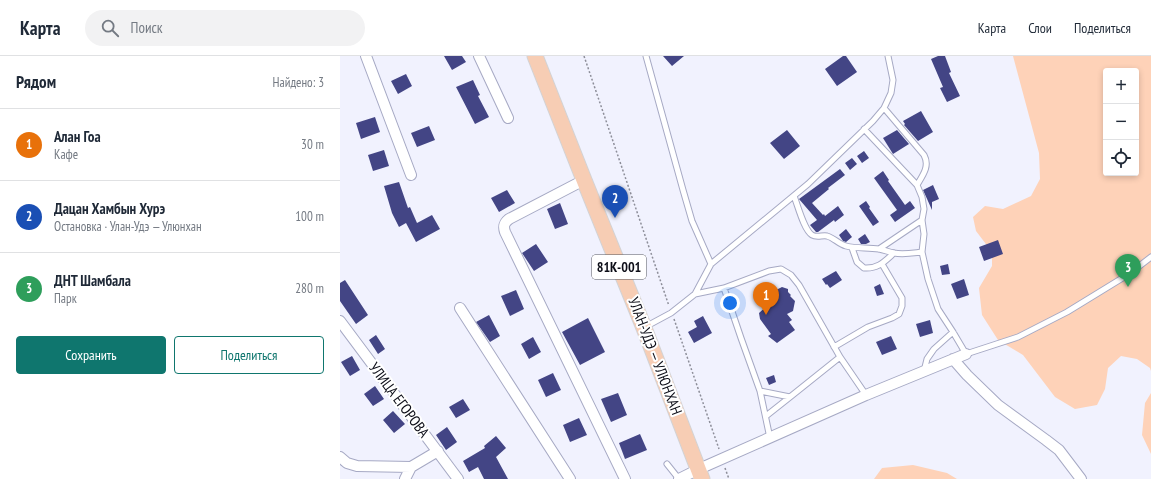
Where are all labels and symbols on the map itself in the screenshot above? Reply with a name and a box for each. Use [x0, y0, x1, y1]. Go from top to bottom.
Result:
pin: 2 [602, 185, 628, 218]
pin: 3 [1115, 254, 1141, 287]
road number: 81К-001 [592, 255, 646, 279]
pin: 1 [753, 282, 779, 315]
your location [720, 293, 740, 313]
street label: УЛАН-УДЭ — УЛЮНХАН [624, 294, 687, 417]
street label: УЛИЦА ЕГОРОВА [365, 358, 434, 442]

